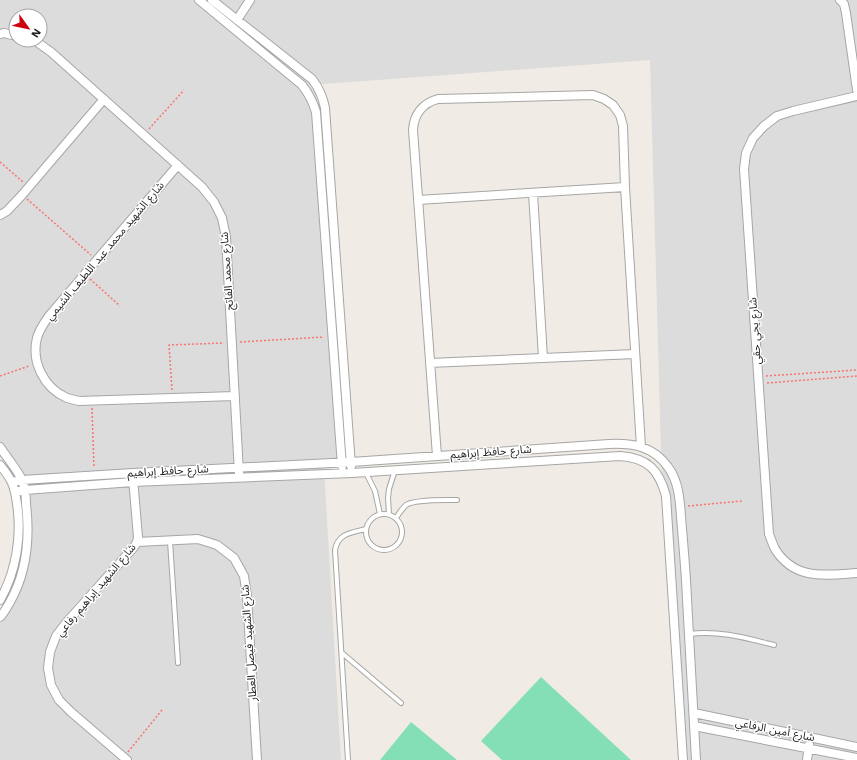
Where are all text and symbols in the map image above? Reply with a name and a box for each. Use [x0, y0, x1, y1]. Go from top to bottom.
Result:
north arrow [8, 8, 48, 48]
text: N [28, 26, 44, 40]
street label: شارع الشهيد محمد عبد اللطيف الشيمي [43, 179, 169, 325]
street label: شارع محمد الفاتح [218, 231, 237, 311]
street label: شارع يحي حقي [746, 296, 766, 365]
street label: شارع حافظ إبراهيم [450, 443, 533, 463]
street label: شارع حافظ إبراهيم [127, 462, 210, 482]
street label: شارع الشهيد إبراهيم رفاعي [53, 541, 141, 641]
street label: شارع الشهيد فيصل العطار [238, 584, 261, 703]
street label: شارع أمين الرفاعي [734, 716, 816, 747]

